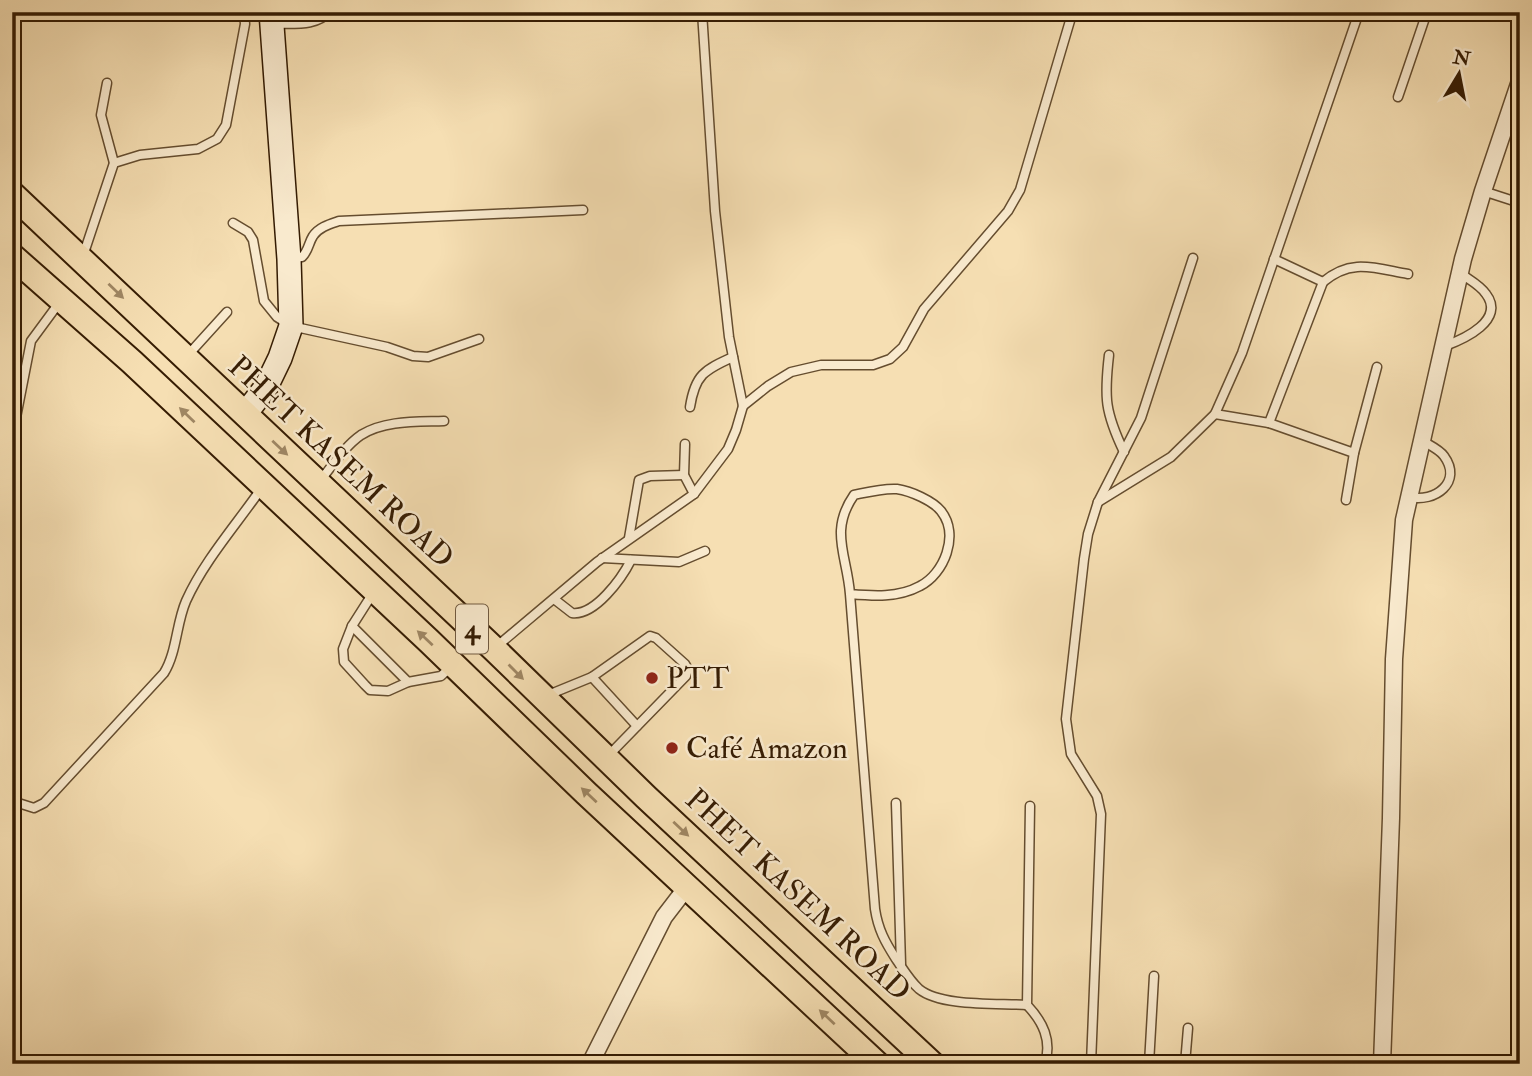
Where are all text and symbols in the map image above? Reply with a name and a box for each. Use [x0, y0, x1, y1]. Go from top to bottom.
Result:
north arrow [1424, 38, 1494, 108]
text: N [1450, 45, 1473, 72]
one-way arrow [107, 282, 124, 298]
street label: PHET KASEM ROAD [221, 348, 461, 576]
one-way arrow [179, 406, 196, 423]
one-way arrow [272, 439, 289, 456]
road number: 4 [456, 604, 488, 654]
one-way arrow [417, 630, 434, 646]
place label: PTT [666, 660, 729, 697]
one-way arrow [508, 663, 525, 680]
marker: PTT [644, 670, 660, 686]
place label: Café Amazon [686, 730, 848, 767]
marker: Café Amazon [664, 740, 680, 756]
street label: PHET KASEM ROAD [678, 781, 918, 1009]
one-way arrow [580, 787, 597, 804]
one-way arrow [672, 821, 690, 837]
one-way arrow [819, 1010, 836, 1026]

